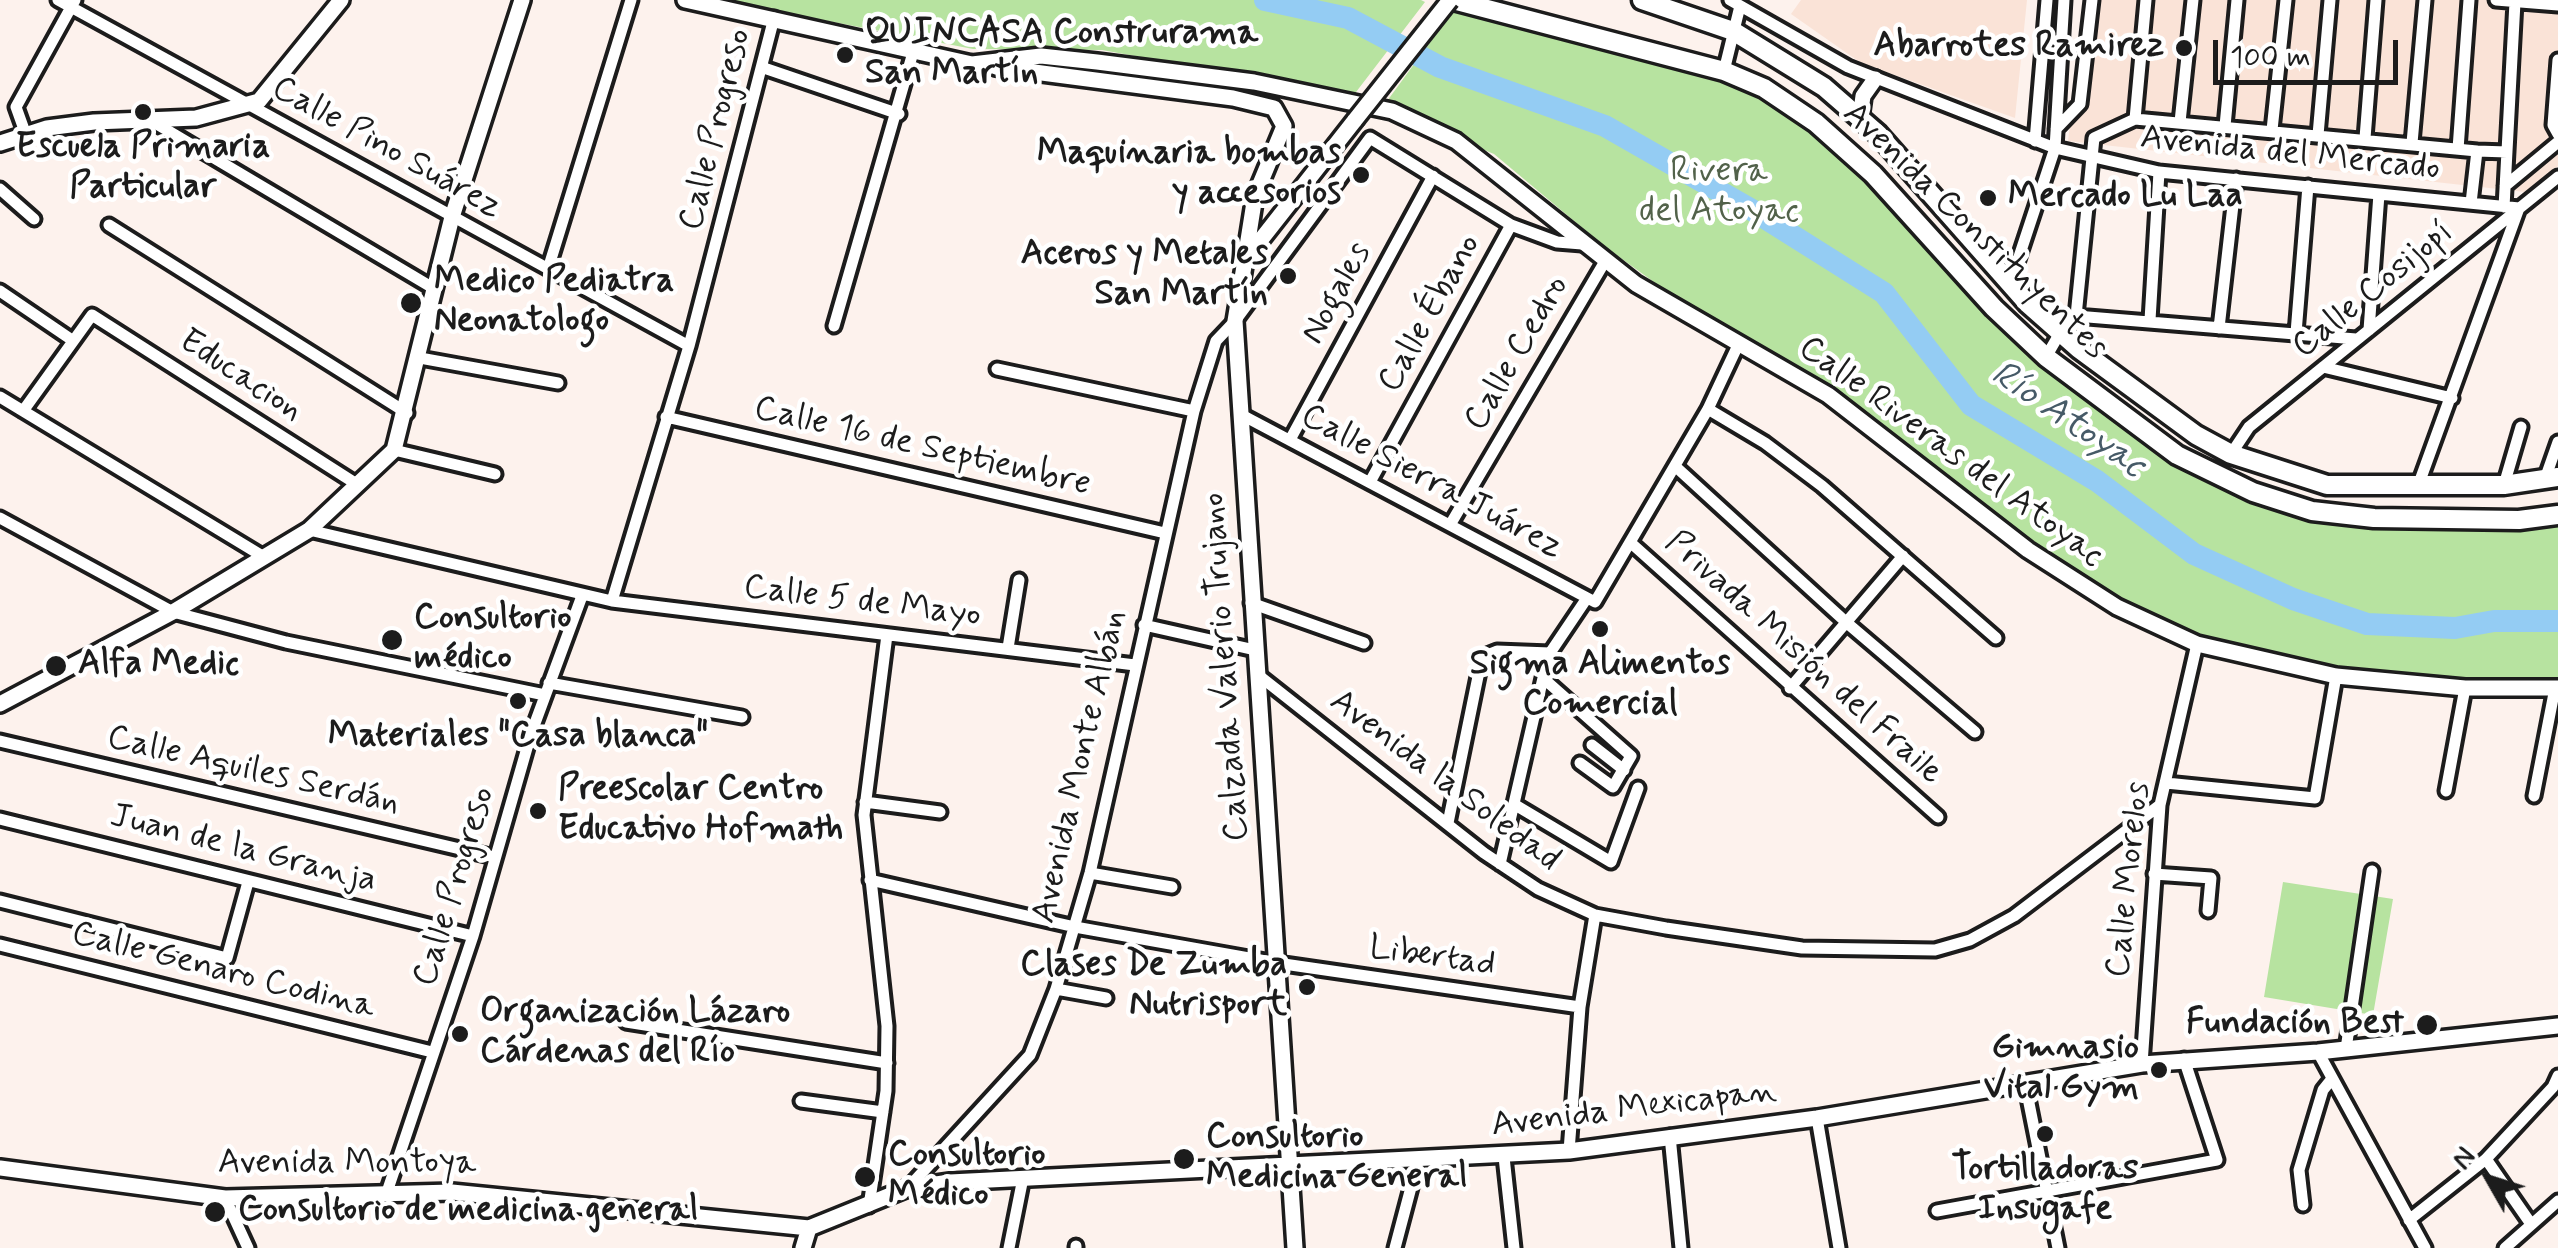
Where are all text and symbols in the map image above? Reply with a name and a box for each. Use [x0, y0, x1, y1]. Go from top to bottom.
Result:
place label: QUINCASA Construrama San Martín [865, 14, 1258, 96]
scale bar [2218, 20, 2403, 82]
street label: Calle Progreso [672, 25, 762, 235]
place label: Abarrotes Ramirez [1874, 27, 2164, 69]
marker: Abarrotes Ramirez [2173, 37, 2195, 59]
text: 100 m [2230, 38, 2311, 77]
marker: QUINCASA Construrama San Martín [834, 44, 856, 66]
street label: Calle Pino Suárez [264, 69, 508, 229]
street label: Avenida Constituyentes [1832, 94, 2116, 370]
marker: Escuela Primaria Particular [132, 101, 154, 123]
street label: Avenida del Mercado [2138, 118, 2442, 192]
place label: Escuela Primaria Particular [16, 128, 270, 210]
place label: Maquinaria bombas y accesorios [1037, 134, 1341, 216]
park label: Rivera del Atoyac [1639, 152, 1799, 234]
marker: Maquinaria bombas y accesorios [1350, 164, 1372, 186]
place label: Mercado Lu Laa [2008, 177, 2243, 219]
marker: Mercado Lu Laa [1977, 187, 1999, 209]
street label: Calle Cosijopí [2285, 213, 2463, 369]
street label: Calle Ébano [1370, 228, 1492, 400]
place label: Aceros y Metales San Martín [1021, 235, 1268, 317]
street label: Nogales [1294, 236, 1382, 352]
place label: Medico Pediatra Neonatologo [434, 262, 674, 344]
marker: Aceros y Metales San Martín [1277, 265, 1299, 287]
street label: Calle Cedro [1457, 269, 1579, 439]
marker: Medico Pediatra Neonatologo [398, 290, 424, 316]
street label: Educacion [170, 321, 310, 433]
street label: Calle Riveras del Atoyac [1789, 328, 2111, 578]
water label: Río Atoyac [1981, 353, 2153, 489]
street label: Calle 16 de Septiembre [750, 389, 1094, 507]
street label: Calle Sierra Juárez [1293, 396, 1569, 570]
street label: Calzada Valerio Trujano [1194, 491, 1260, 843]
street label: Privada Misión del Fraile [1655, 523, 1951, 795]
street label: Calle 5 de Mayo [741, 568, 983, 638]
place label: Consultorio médico [414, 599, 571, 681]
street label: Avenida Monte Albán [1025, 606, 1137, 928]
marker: Sigma Alimentos Comercial [1589, 618, 1611, 640]
marker: Consultorio médico [379, 627, 405, 653]
place label: Alfa Medic [78, 645, 239, 687]
place label: Sigma Alimentos Comercial [1470, 645, 1730, 727]
marker: Alfa Medic [43, 653, 69, 679]
street label: Avenida la Soledad [1320, 682, 1568, 882]
marker: Materiales "Casa blanca" [507, 690, 529, 712]
place label: Materiales "Casa blanca" [328, 717, 708, 759]
street label: Calle Aquiles Serdán [103, 718, 403, 826]
place label: Preescolar Centro Educativo Hofmath [558, 770, 843, 852]
street label: Calle Morelos [2099, 780, 2161, 980]
street label: Calle Progreso [406, 782, 506, 992]
street label: Juan de la Granja [105, 797, 381, 903]
marker: Preescolar Centro Educativo Hofmath [527, 800, 549, 822]
street label: Calle Genaro Codina [67, 914, 379, 1030]
street label: Libertad [1366, 928, 1498, 988]
place label: Clases De Zumba Nutrisport [1020, 946, 1287, 1028]
marker: Clases De Zumba Nutrisport [1296, 976, 1318, 998]
place label: Organización Lázaro Cárdenas del Río [480, 993, 790, 1075]
place label: Fundación Best [2186, 1004, 2404, 1046]
marker: Fundación Best [2414, 1012, 2440, 1038]
marker: Organización Lázaro Cárdenas del Río [449, 1023, 471, 1045]
place label: Gimnasio Vital Gym [1984, 1029, 2139, 1111]
marker: Gimnasio Vital Gym [2148, 1059, 2170, 1081]
street label: Avenida Mexicapan [1489, 1072, 1779, 1148]
place label: Consultorio Medicina General [1206, 1118, 1467, 1200]
marker: Tortilladoras Insugafe [2034, 1123, 2056, 1145]
north arrow [2438, 1128, 2538, 1228]
place label: Consultorio Médico [888, 1136, 1045, 1218]
text: N [2444, 1140, 2485, 1178]
street label: Avenida Montoya [218, 1144, 476, 1186]
marker: Consultorio Medicina General [1171, 1146, 1197, 1172]
place label: Tortilladoras Insugafe [1952, 1150, 2138, 1232]
marker: Consultorio Médico [852, 1164, 878, 1190]
place label: Consultorio de medicina general [238, 1191, 698, 1233]
marker: Consultorio de medicina general [202, 1199, 228, 1225]

